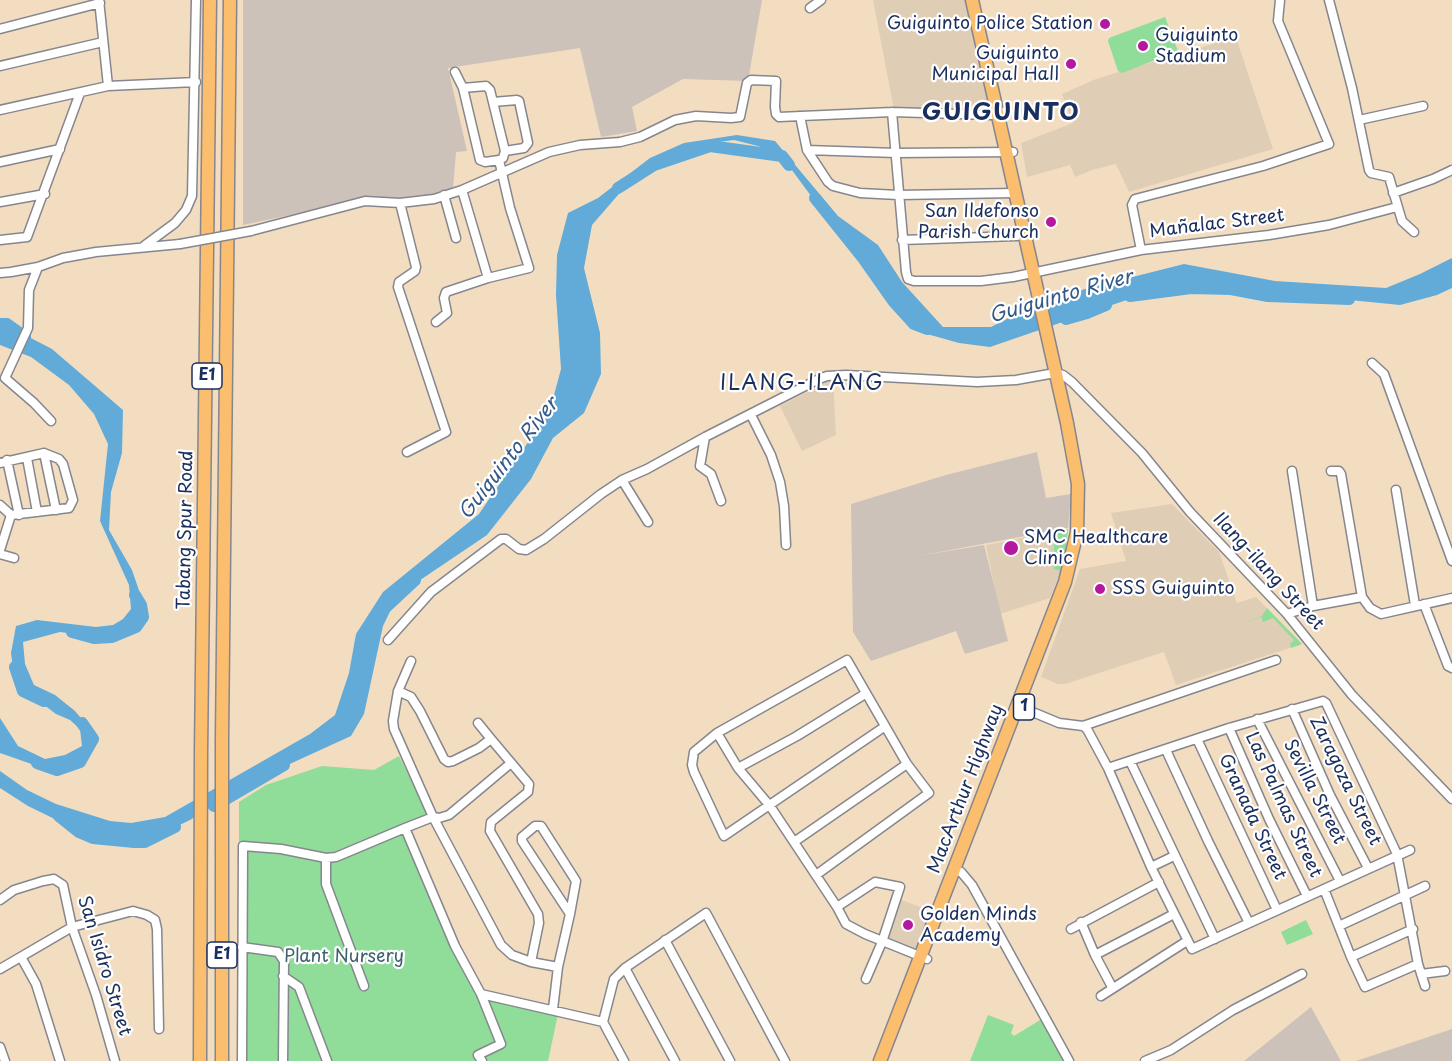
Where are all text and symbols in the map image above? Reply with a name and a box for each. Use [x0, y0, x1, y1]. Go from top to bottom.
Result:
place label: Guiguinto Police Station [887, 13, 1093, 35]
marker: Guiguinto Police Station [1098, 17, 1112, 31]
place label: Guiguinto Stadium [1155, 25, 1238, 68]
marker: Guiguinto Stadium [1136, 39, 1150, 53]
place label: Guiguinto Municipal Hall [932, 43, 1059, 86]
marker: Guiguinto Municipal Hall [1064, 57, 1078, 71]
district label: GUIGUINTO [923, 99, 1079, 127]
place label: San Ildefonso Parish Church [918, 201, 1039, 244]
street label: Mañalac Street [1148, 205, 1286, 243]
marker: San Ildefonso Parish Church [1044, 215, 1058, 229]
water label: Guiguinto River [987, 265, 1135, 329]
road number: E1 [192, 363, 222, 389]
district label: ILANG-ILANG [720, 371, 884, 397]
water label: Guiguinto River [454, 393, 564, 525]
street label: Tabang Spur Road [174, 450, 198, 610]
street label: Ilang-ilang Street [1208, 509, 1328, 635]
place label: SMC Healthcare Clinic [1024, 527, 1168, 570]
marker: SMC Healthcare Clinic [1002, 539, 1020, 557]
place label: SSS Guiguinto [1112, 578, 1235, 600]
marker: SSS Guiguinto [1093, 582, 1107, 596]
road number: 1 [1014, 694, 1034, 720]
street label: MacArthur Highway [924, 701, 1008, 877]
street label: Zaragoza Street [1304, 713, 1386, 849]
street label: Las Palmas Street [1240, 729, 1326, 881]
street label: Sevilla Street [1278, 736, 1350, 848]
street label: Granada Street [1213, 751, 1291, 883]
street label: San Isidro Street [73, 894, 135, 1038]
place label: Golden Minds Academy [920, 904, 1037, 946]
marker: Golden Minds Academy [901, 918, 915, 932]
road number: E1 [207, 942, 237, 968]
park label: Plant Nursery [284, 946, 404, 968]

